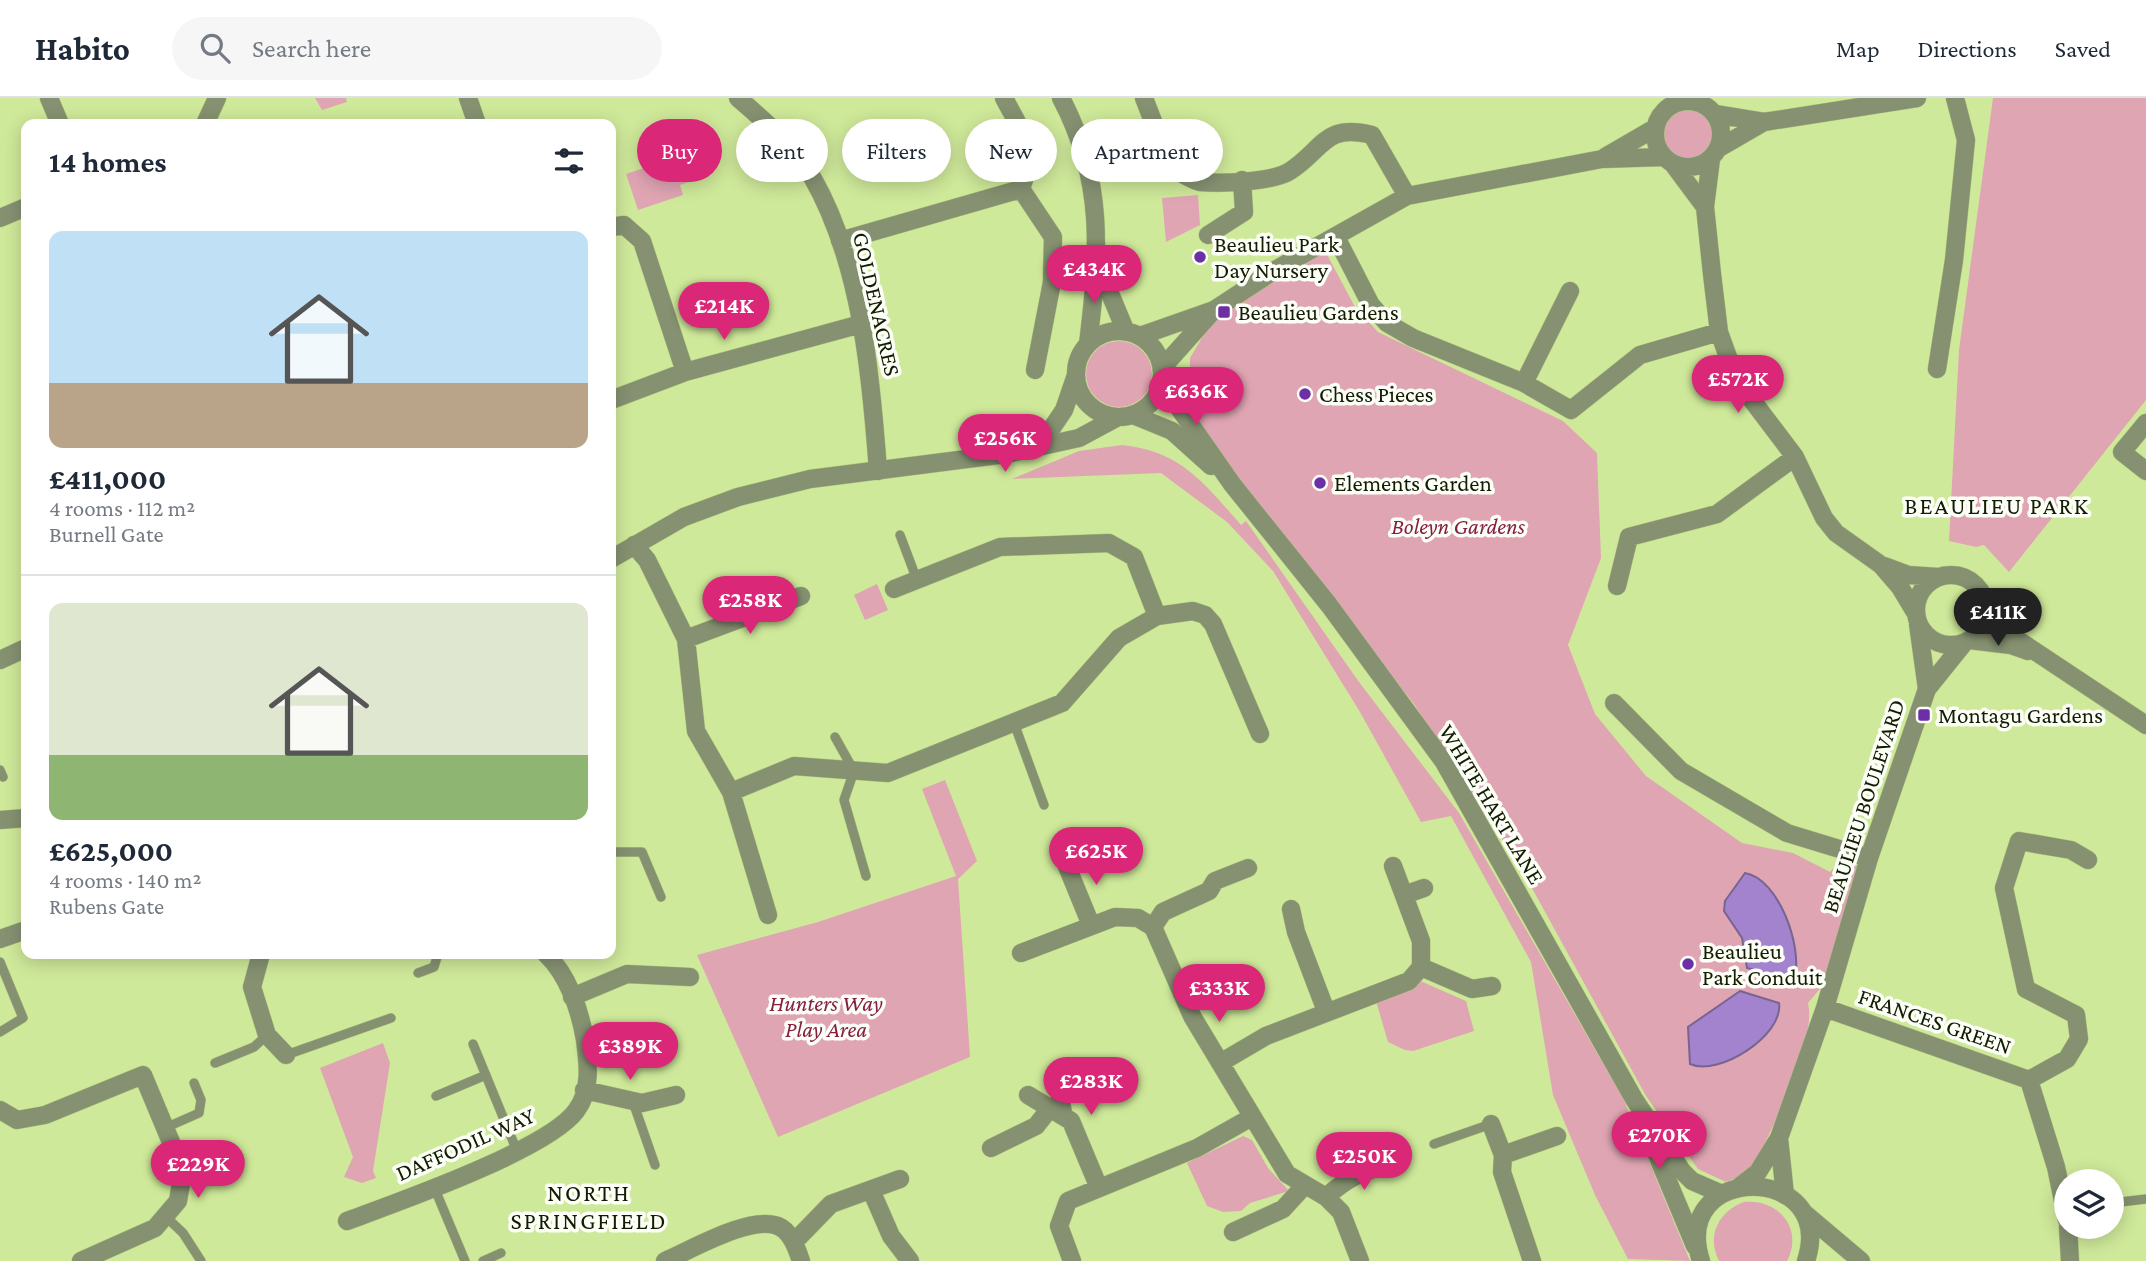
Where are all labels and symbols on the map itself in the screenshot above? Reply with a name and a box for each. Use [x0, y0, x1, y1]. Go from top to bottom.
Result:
street label: GOLDENACRES [848, 230, 906, 378]
place label: Beaulieu Park Day Nursery [1214, 231, 1339, 283]
pin: £434K [1045, 246, 1143, 305]
marker: Beaulieu Park Day Nursery [1192, 249, 1208, 265]
pin: £214K [675, 282, 773, 342]
place label: Beaulieu Gardens [1238, 299, 1399, 325]
marker: Beaulieu Gardens [1216, 304, 1232, 320]
pin: £572K [1689, 356, 1787, 415]
pin: £636K [1147, 368, 1245, 427]
place label: Chess Pieces [1319, 381, 1434, 407]
marker: Chess Pieces [1297, 386, 1313, 402]
pin: £256K [956, 414, 1054, 474]
place label: Elements Garden [1334, 470, 1492, 496]
marker: Elements Garden [1312, 475, 1328, 491]
district label: BEAULIEU PARK [1904, 492, 2090, 519]
park label: Boleyn Gardens [1391, 513, 1526, 539]
pin: £258K [701, 576, 799, 636]
pin: £411K [1949, 588, 2047, 648]
street label: BEAULIEU BOULEVARD [1816, 696, 1910, 916]
place label: Montagu Gardens [1938, 702, 2103, 728]
marker: Montagu Gardens [1916, 707, 1932, 723]
street label: WHITE HART LANE [1434, 719, 1550, 889]
pin: £625K [1047, 828, 1145, 887]
place label: Beaulieu Park Conduit [1702, 938, 1823, 990]
marker: Beaulieu Park Conduit [1680, 956, 1696, 972]
pin: £333K [1170, 964, 1268, 1024]
street label: FRANCES GREEN [1855, 983, 2015, 1059]
park label: Hunters Way Play Area [769, 990, 883, 1042]
pin: £389K [581, 1023, 679, 1082]
pin: £283K [1042, 1058, 1140, 1117]
street label: DAFFODIL WAY [392, 1101, 539, 1186]
pin: £270K [1610, 1112, 1708, 1171]
pin: £250K [1315, 1132, 1413, 1192]
pin: £229K [149, 1140, 247, 1200]
district label: NORTH SPRINGFIELD [511, 1179, 667, 1234]

